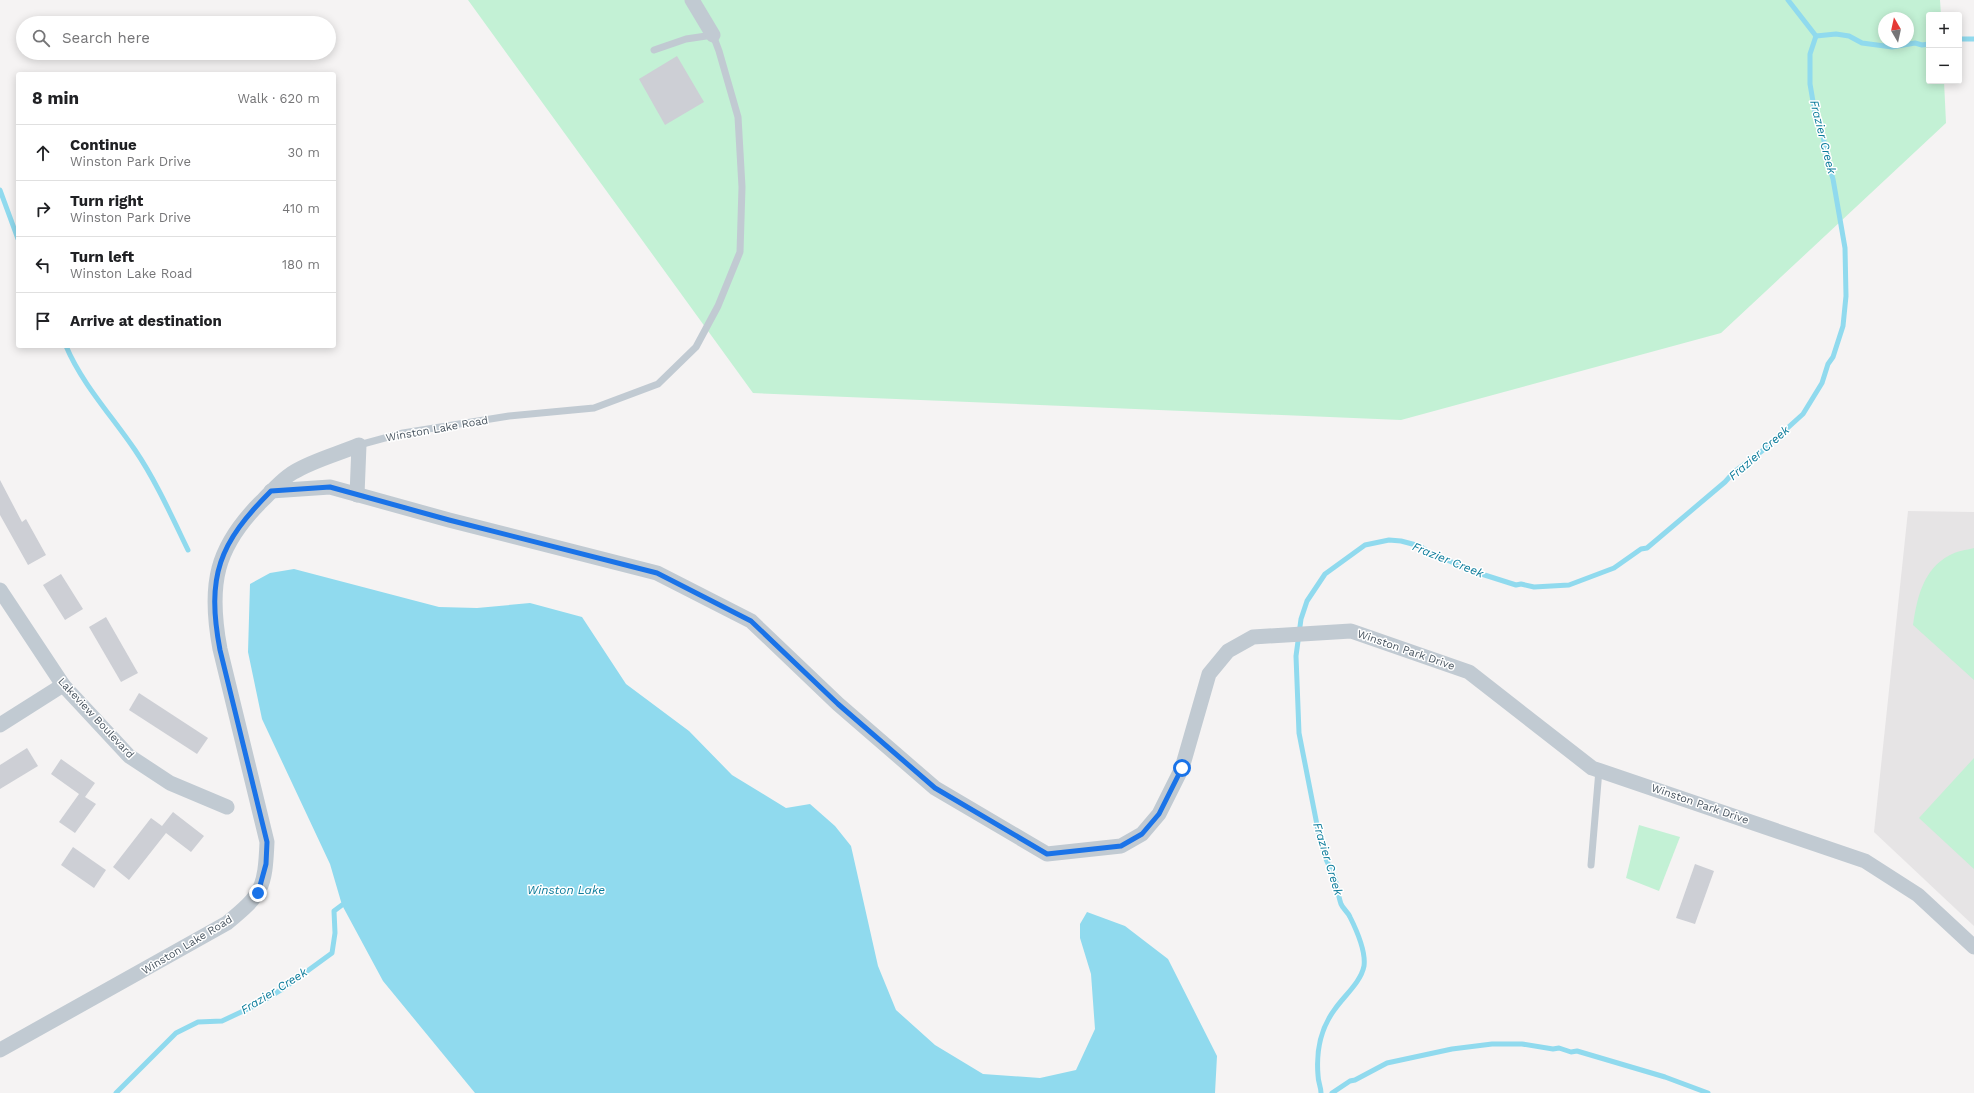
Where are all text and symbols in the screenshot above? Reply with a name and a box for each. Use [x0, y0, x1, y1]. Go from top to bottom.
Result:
north arrow [1878, 12, 1914, 48]
map controls [1926, 12, 1962, 84]
button: + [1926, 12, 1962, 48]
search box [16, 16, 336, 60]
icon: search [30, 27, 52, 49]
text: Search here [62, 29, 150, 47]
button: − [1926, 48, 1962, 84]
text: 8 min [32, 88, 79, 108]
text: Walk · 620 m [237, 91, 320, 106]
water label: Frazier Creek [1807, 99, 1839, 176]
text: Continue [70, 136, 137, 154]
icon: ahead [32, 142, 54, 164]
text: 30 m [288, 145, 320, 160]
text: Winston Park Drive [70, 154, 191, 169]
text: Turn right [70, 192, 143, 210]
icon: right [32, 198, 54, 220]
text: 410 m [282, 201, 320, 216]
text: Winston Park Drive [70, 210, 191, 225]
text: Turn left [70, 248, 134, 266]
icon: left [32, 254, 54, 276]
text: 180 m [282, 257, 320, 272]
text: Winston Lake Road [70, 266, 193, 281]
icon: arrive [32, 310, 54, 332]
text: Arrive at destination [70, 312, 222, 330]
street label: Winston Lake Road [385, 414, 489, 444]
water label: Frazier Creek [1726, 423, 1792, 483]
water label: Frazier Creek [1410, 539, 1486, 581]
street label: Winston Park Drive [1355, 627, 1457, 673]
street label: Lakeview Boulevard [55, 675, 137, 761]
route start [1173, 759, 1191, 777]
street label: Winston Park Drive [1649, 781, 1751, 827]
water label: Frazier Creek [1310, 821, 1346, 898]
water label: Winston Lake [527, 883, 605, 897]
route end [249, 884, 267, 902]
street label: Winston Lake Road [139, 913, 235, 977]
water label: Frazier Creek [238, 965, 310, 1017]

